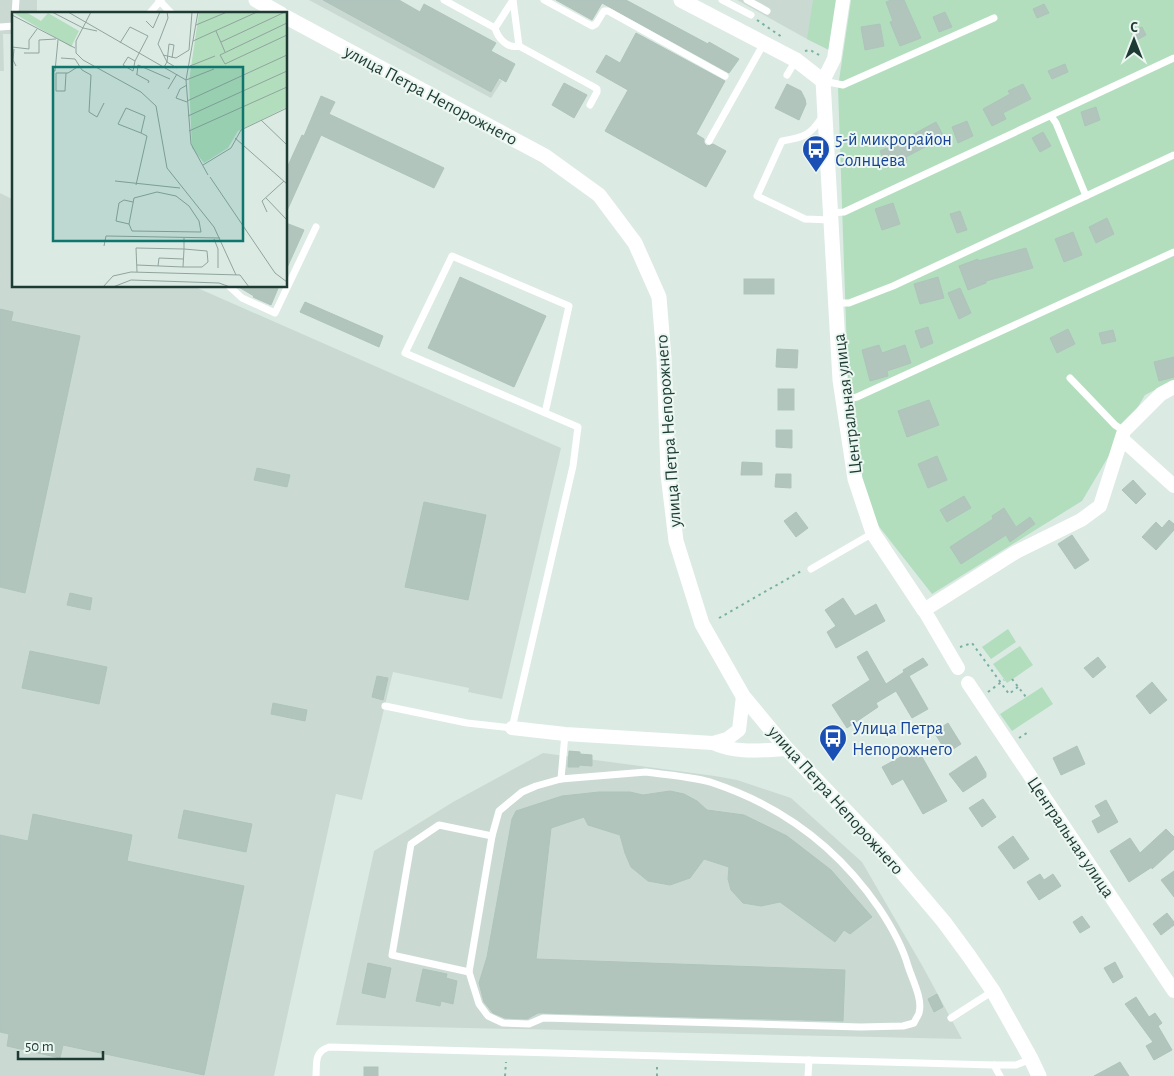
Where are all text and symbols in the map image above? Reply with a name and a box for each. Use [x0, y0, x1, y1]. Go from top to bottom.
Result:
inset map [12, 12, 288, 288]
north arrow [1109, 15, 1159, 65]
text: С [1130, 21, 1138, 35]
street label: улица Петра Непорожнего [340, 42, 520, 149]
place label: 5-й микрорайон Солнцева [835, 131, 952, 170]
bus stop icon: 5-й микрорайон Солнцева [801, 134, 831, 173]
street label: Центральная улица [830, 332, 866, 475]
street label: улица Петра Непорожнего [653, 334, 685, 529]
place label: Улица Петра Непорожнего [852, 720, 952, 759]
street label: улица Петра Непорожнего [763, 722, 906, 878]
bus stop icon: Улица Петра Непорожнего [818, 723, 848, 762]
street label: Центральная улица [1023, 774, 1117, 901]
scale bar [18, 1028, 102, 1060]
text: 50 m [25, 1039, 54, 1054]

